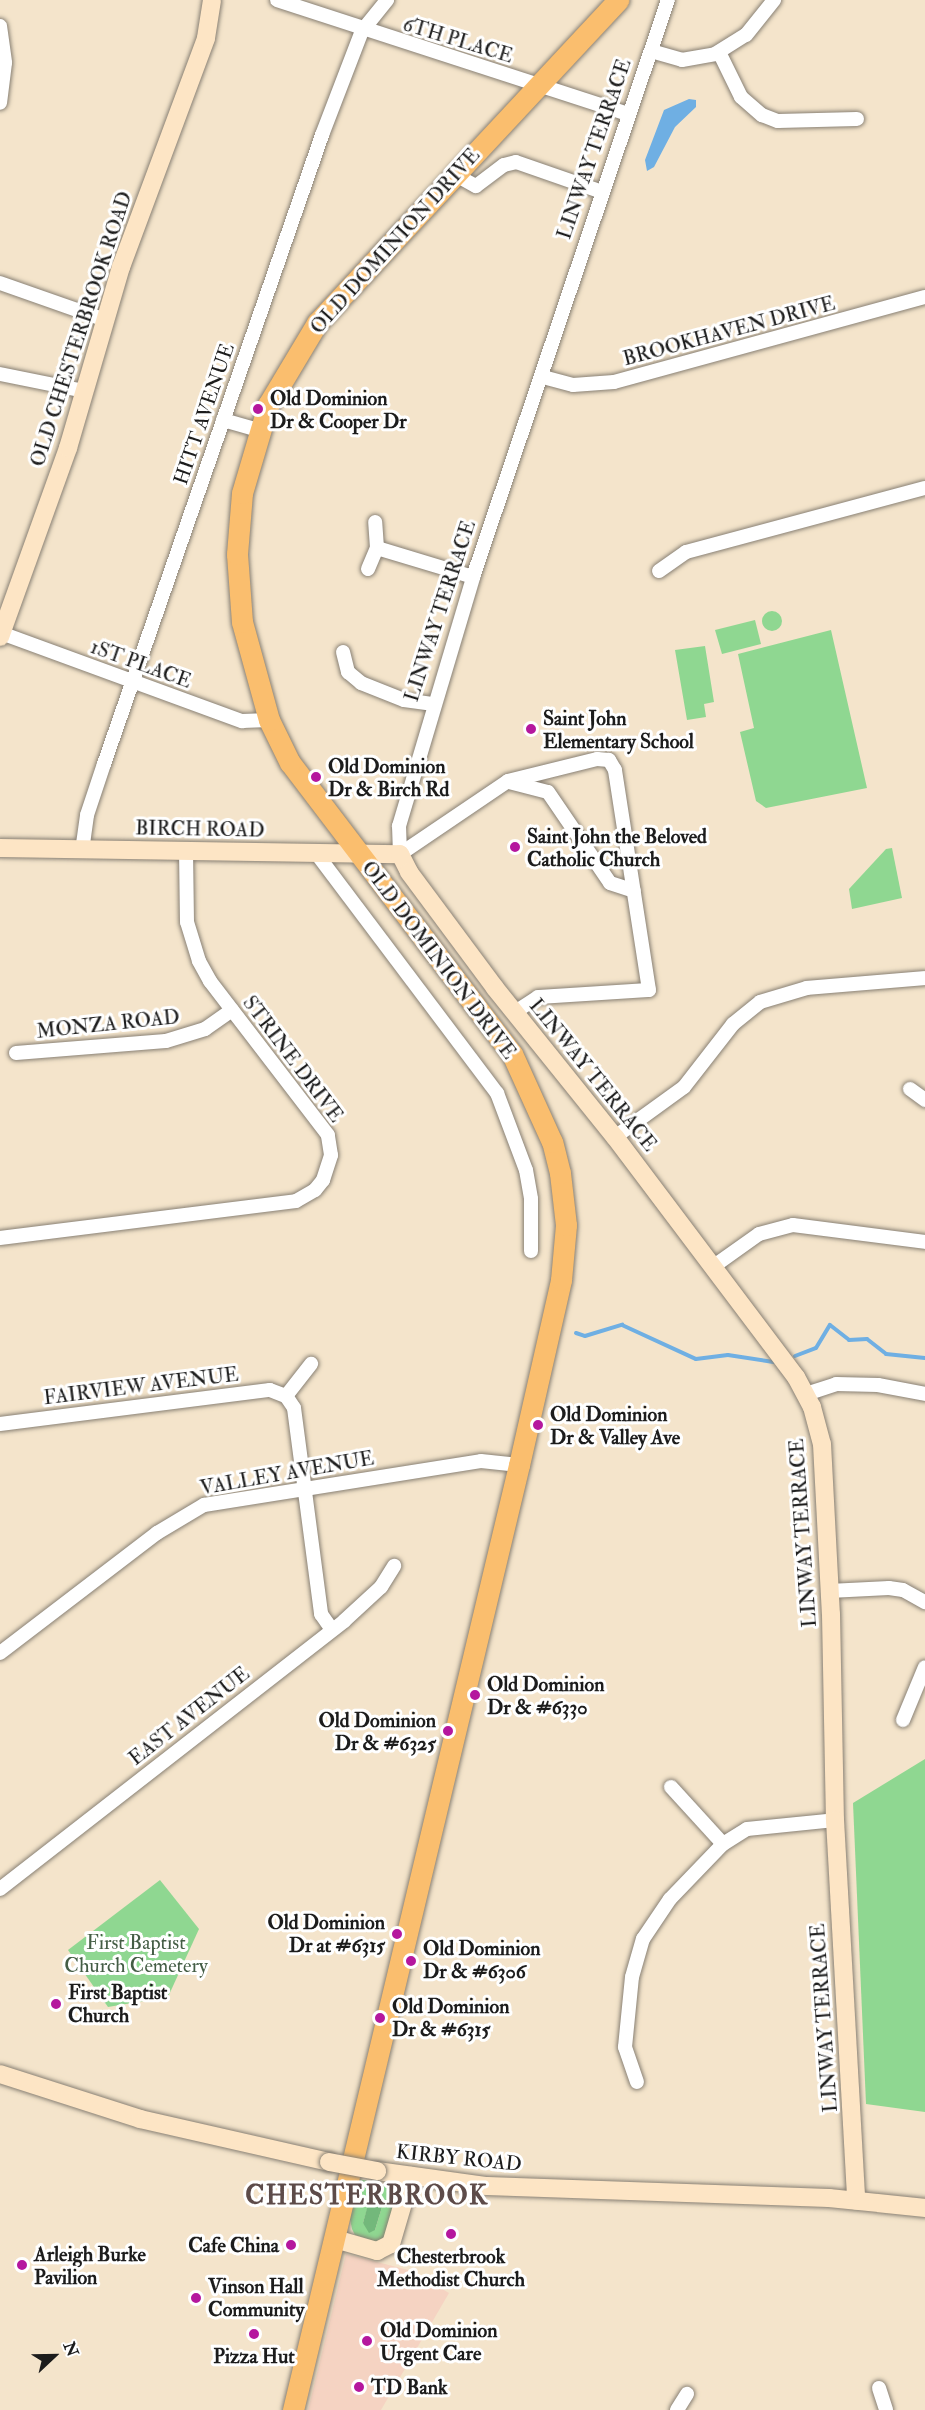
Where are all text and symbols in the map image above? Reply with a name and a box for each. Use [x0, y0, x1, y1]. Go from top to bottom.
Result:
street label: 6TH PLACE [400, 12, 516, 68]
street label: LINWAY TERRACE [552, 56, 636, 242]
street label: OLD DOMINION DRIVE [305, 143, 485, 339]
street label: OLD CHESTERBROOK ROAD [25, 188, 137, 470]
street label: BROOKHAVEN DRIVE [620, 291, 838, 371]
street label: HITT AVENUE [169, 340, 239, 488]
place label: Old Dominion Dr & Cooper Dr [270, 386, 407, 433]
marker: Old Dominion Dr & Cooper Dr [251, 402, 265, 416]
street label: LINWAY TERRACE [399, 517, 481, 705]
street label: 1ST PLACE [87, 635, 195, 693]
place label: Saint John Elementary School [543, 706, 694, 753]
marker: Saint John Elementary School [524, 722, 538, 736]
place label: Old Dominion Dr & Birch Rd [328, 754, 449, 801]
marker: Old Dominion Dr & Birch Rd [309, 770, 323, 784]
street label: BIRCH ROAD [135, 816, 265, 842]
place label: Saint John the Beloved Catholic Church [527, 824, 707, 871]
marker: Saint John the Beloved Catholic Church [508, 840, 522, 854]
street label: OLD DOMINION DRIVE [357, 856, 521, 1064]
street label: STRINE DRIVE [238, 991, 348, 1127]
street label: LINWAY TERRACE [524, 994, 662, 1156]
street label: MONZA ROAD [35, 1005, 181, 1043]
street label: FAIRVIEW AVENUE [42, 1362, 240, 1410]
place label: Old Dominion Dr & Valley Ave [550, 1402, 680, 1449]
marker: Old Dominion Dr & Valley Ave [531, 1418, 545, 1432]
street label: LINWAY TERRACE [784, 1438, 822, 1628]
street label: VALLEY AVENUE [198, 1446, 376, 1500]
street label: EAST AVENUE [124, 1661, 254, 1771]
place label: Old Dominion Dr & #6330 [487, 1672, 604, 1719]
marker: Old Dominion Dr & #6330 [468, 1688, 482, 1702]
place label: Old Dominion Dr & #6325 [319, 1708, 436, 1755]
marker: Old Dominion Dr & #6325 [441, 1724, 455, 1738]
place label: Old Dominion Dr at #6315 [268, 1910, 385, 1957]
street label: LINWAY TERRACE [805, 1923, 843, 2113]
marker: Old Dominion Dr at #6315 [390, 1927, 404, 1941]
park label: First Baptist Church Cemetery [64, 1931, 208, 1978]
place label: Old Dominion Dr & #6306 [423, 1937, 540, 1984]
marker: Old Dominion Dr & #6306 [404, 1954, 418, 1968]
place label: First Baptist Church [68, 1980, 167, 2027]
place label: Old Dominion Dr & #6315 [392, 1994, 509, 2041]
marker: First Baptist Church [49, 1997, 63, 2011]
marker: Old Dominion Dr & #6315 [373, 2011, 387, 2025]
street label: KIRBY ROAD [395, 2139, 523, 2177]
district label: CHESTERBROOK [245, 2181, 489, 2213]
marker: Chesterbrook Methodist Church [444, 2227, 458, 2241]
place label: Cafe China [188, 2233, 279, 2257]
marker: Cafe China [284, 2238, 298, 2252]
place label: Arleigh Burke Pavilion [34, 2242, 146, 2289]
place label: Chesterbrook Methodist Church [377, 2244, 525, 2291]
marker: Arleigh Burke Pavilion [15, 2258, 29, 2272]
place label: Vinson Hall Community [208, 2274, 304, 2321]
marker: Vinson Hall Community [189, 2291, 203, 2305]
place label: Old Dominion Urgent Care [380, 2318, 497, 2365]
north arrow [24, 2326, 84, 2386]
marker: Pizza Hut [247, 2327, 261, 2341]
marker: Old Dominion Urgent Care [358, 2332, 376, 2350]
text: N [59, 2339, 83, 2360]
place label: Pizza Hut [213, 2344, 295, 2368]
place label: TD Bank [371, 2375, 448, 2399]
marker: TD Bank [352, 2380, 366, 2394]

